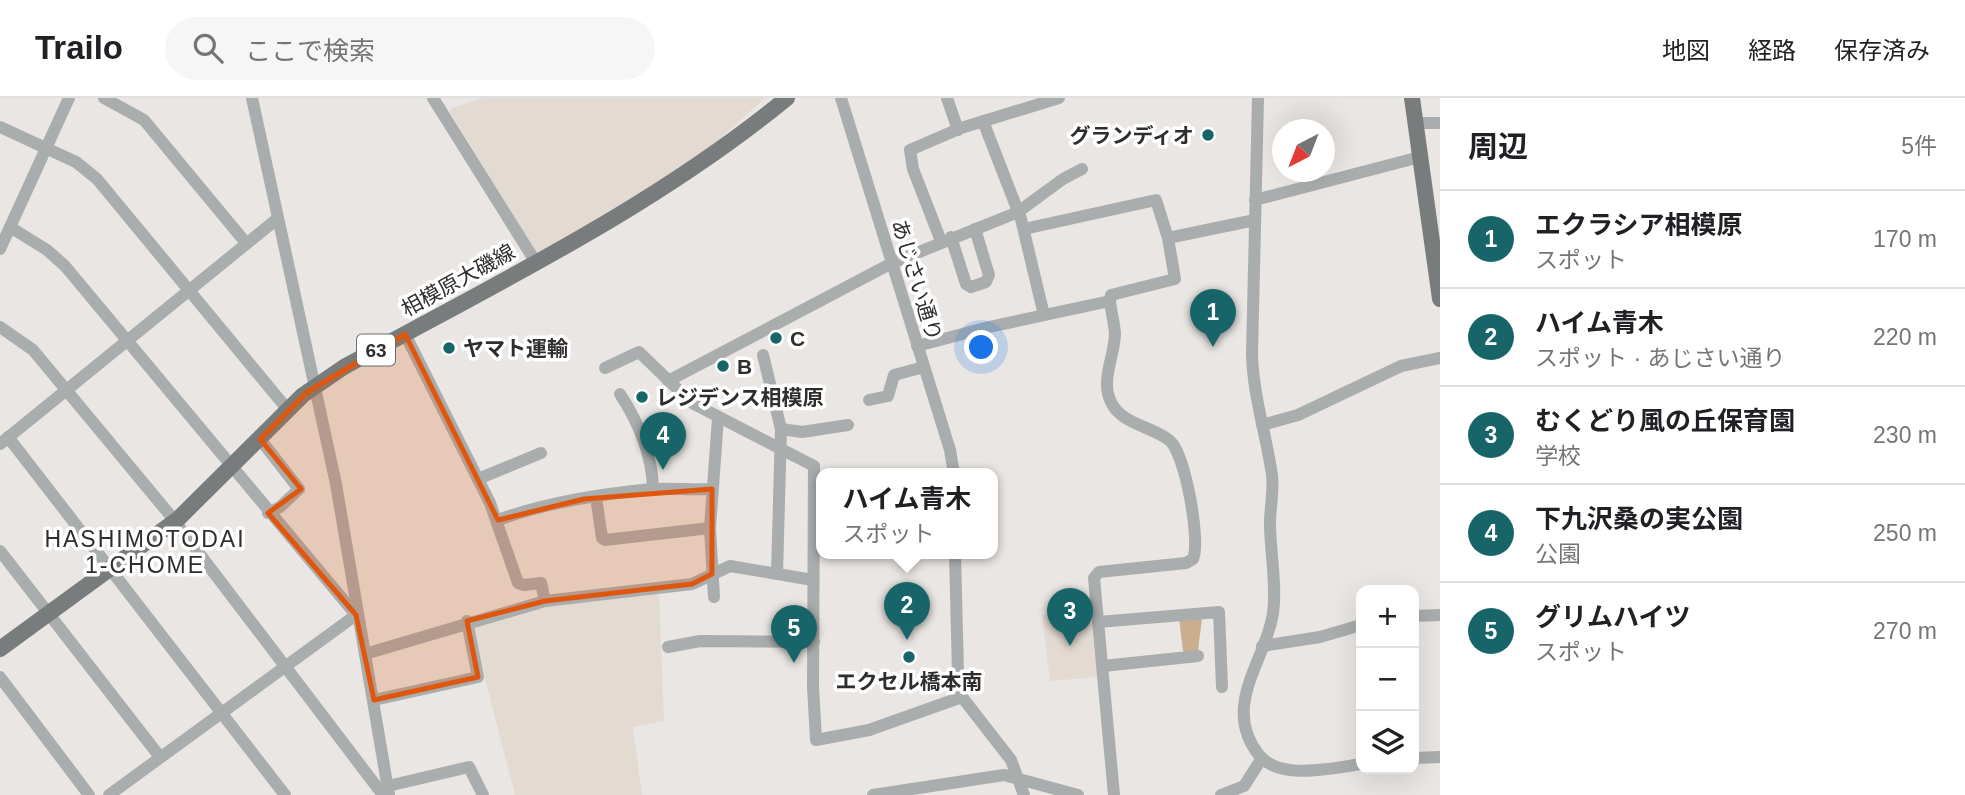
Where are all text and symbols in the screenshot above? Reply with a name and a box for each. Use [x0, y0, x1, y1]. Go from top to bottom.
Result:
search box [165, 17, 655, 80]
text: Trailo [35, 29, 123, 66]
icon: search [189, 29, 227, 67]
text: ここで検索 [245, 36, 375, 66]
text: 地図 [1662, 37, 1710, 64]
text: 経路 [1748, 37, 1796, 64]
text: 保存済み [1834, 37, 1930, 64]
north arrow [1272, 119, 1335, 182]
place label: グランディオ [1069, 124, 1194, 147]
marker: グランディオ [1200, 127, 1216, 143]
text: 周辺 [1468, 130, 1528, 163]
text: 5件 [1901, 133, 1937, 159]
text: エクラシア相模原 [1535, 210, 1742, 240]
street label: あじさい通り [888, 216, 946, 344]
text: 1 [1485, 226, 1497, 252]
text: 170 m [1873, 226, 1937, 252]
street label: 相模原大磯線 [397, 239, 519, 321]
text: スポット [1535, 247, 1627, 273]
pin: 1 [1190, 289, 1236, 347]
text: ハイム青木 [1535, 308, 1664, 338]
text: 2 [1485, 324, 1497, 350]
text: 220 m [1873, 324, 1937, 350]
place label: C [790, 327, 805, 350]
marker: C [768, 330, 784, 346]
your location [964, 330, 998, 364]
road number: 63 [357, 334, 395, 366]
place label: ヤマト運輸 [463, 337, 568, 360]
marker: ヤマト運輸 [441, 340, 457, 356]
text: スポット · あじさい通り [1535, 345, 1785, 371]
place label: B [737, 355, 752, 378]
marker: B [715, 358, 731, 374]
place label: レジデンス相模原 [656, 386, 824, 409]
marker: レジデンス相模原 [634, 389, 650, 405]
text: むくどり風の丘保育園 [1535, 406, 1795, 436]
pin: 4 [640, 412, 686, 470]
text: 3 [1485, 422, 1497, 448]
text: 230 m [1873, 422, 1937, 448]
text: 学校 [1535, 443, 1581, 469]
popup [816, 468, 998, 559]
text: ハイム青木 [843, 484, 971, 514]
text: 下九沢桑の実公園 [1535, 504, 1743, 534]
text: 4 [1485, 520, 1497, 546]
text: 250 m [1873, 520, 1937, 546]
text: スポット [843, 521, 935, 547]
district label: HASHIMOTODAI 1-CHOME [44, 526, 246, 578]
text: 公園 [1535, 541, 1581, 567]
pin: 2 [884, 582, 930, 640]
map controls [1356, 585, 1419, 774]
button: + [1356, 585, 1419, 648]
pin: 3 [1047, 588, 1093, 646]
text: グリムハイツ [1535, 602, 1690, 632]
pin: 5 [771, 605, 817, 663]
text: 5 [1485, 618, 1497, 644]
text: 270 m [1873, 618, 1937, 644]
text: スポット [1535, 639, 1627, 665]
button: − [1356, 648, 1419, 711]
marker: エクセル橋本南 [901, 649, 917, 665]
place label: エクセル橋本南 [836, 670, 983, 693]
button: layers [1356, 711, 1419, 774]

